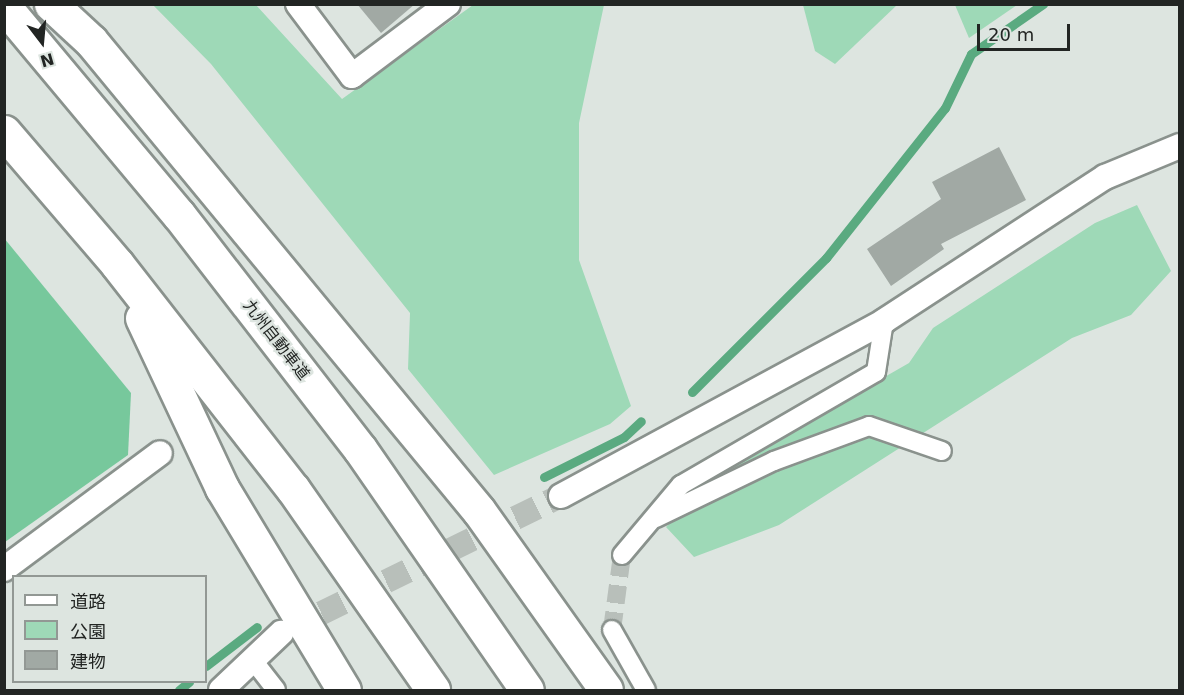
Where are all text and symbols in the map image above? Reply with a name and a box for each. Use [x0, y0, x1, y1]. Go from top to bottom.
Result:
north arrow [12, 12, 72, 72]
scale bar [980, 12, 1073, 50]
text: 20 m [988, 24, 1034, 45]
text: N [38, 49, 56, 71]
street label: 九州自動車道 [239, 296, 313, 384]
legend [12, 575, 207, 683]
text: 道路 [70, 591, 106, 612]
text: 公園 [70, 621, 106, 642]
text: 建物 [70, 651, 106, 672]

